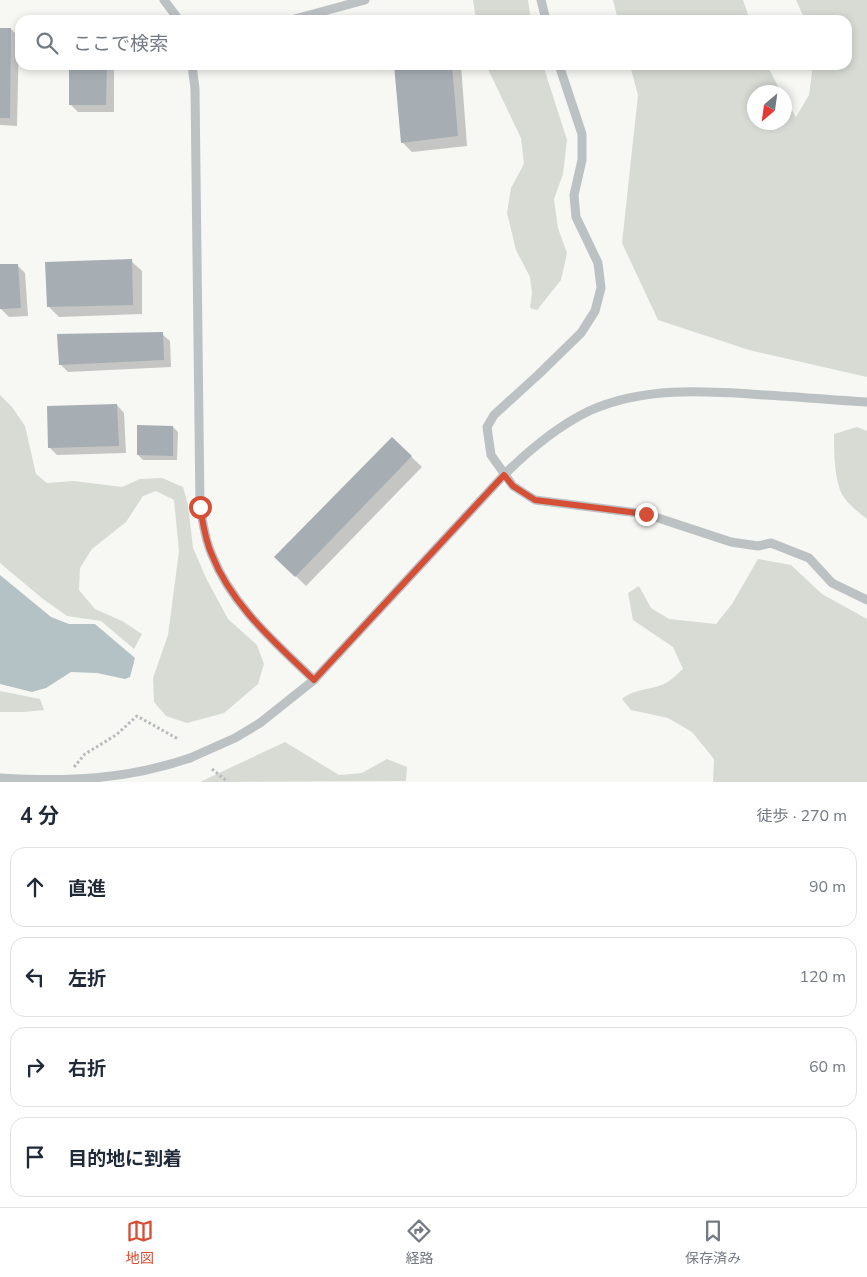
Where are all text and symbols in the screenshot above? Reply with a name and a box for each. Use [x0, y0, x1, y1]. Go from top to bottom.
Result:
search box [15, 15, 852, 70]
icon: search [33, 29, 61, 57]
text: ここで検索 [73, 31, 168, 57]
north arrow [747, 85, 792, 130]
route start [189, 496, 212, 519]
route end [635, 503, 658, 526]
text: 4 分 [20, 802, 59, 830]
text: 徒歩 · 270 m [757, 805, 847, 827]
icon: ahead [21, 873, 49, 901]
text: 直進 [68, 876, 106, 902]
text: 90 m [809, 876, 846, 898]
icon: left [21, 963, 49, 991]
text: 左折 [68, 966, 106, 992]
text: 120 m [799, 966, 846, 988]
icon: right [21, 1053, 49, 1081]
text: 右折 [68, 1056, 106, 1082]
text: 60 m [809, 1056, 846, 1078]
icon: arrive [21, 1143, 49, 1171]
text: 目的地に到着 [68, 1146, 182, 1172]
tab: 地図 [126, 1217, 154, 1268]
tab: 経路 [405, 1217, 433, 1268]
tab: 保存済み [685, 1217, 741, 1268]

